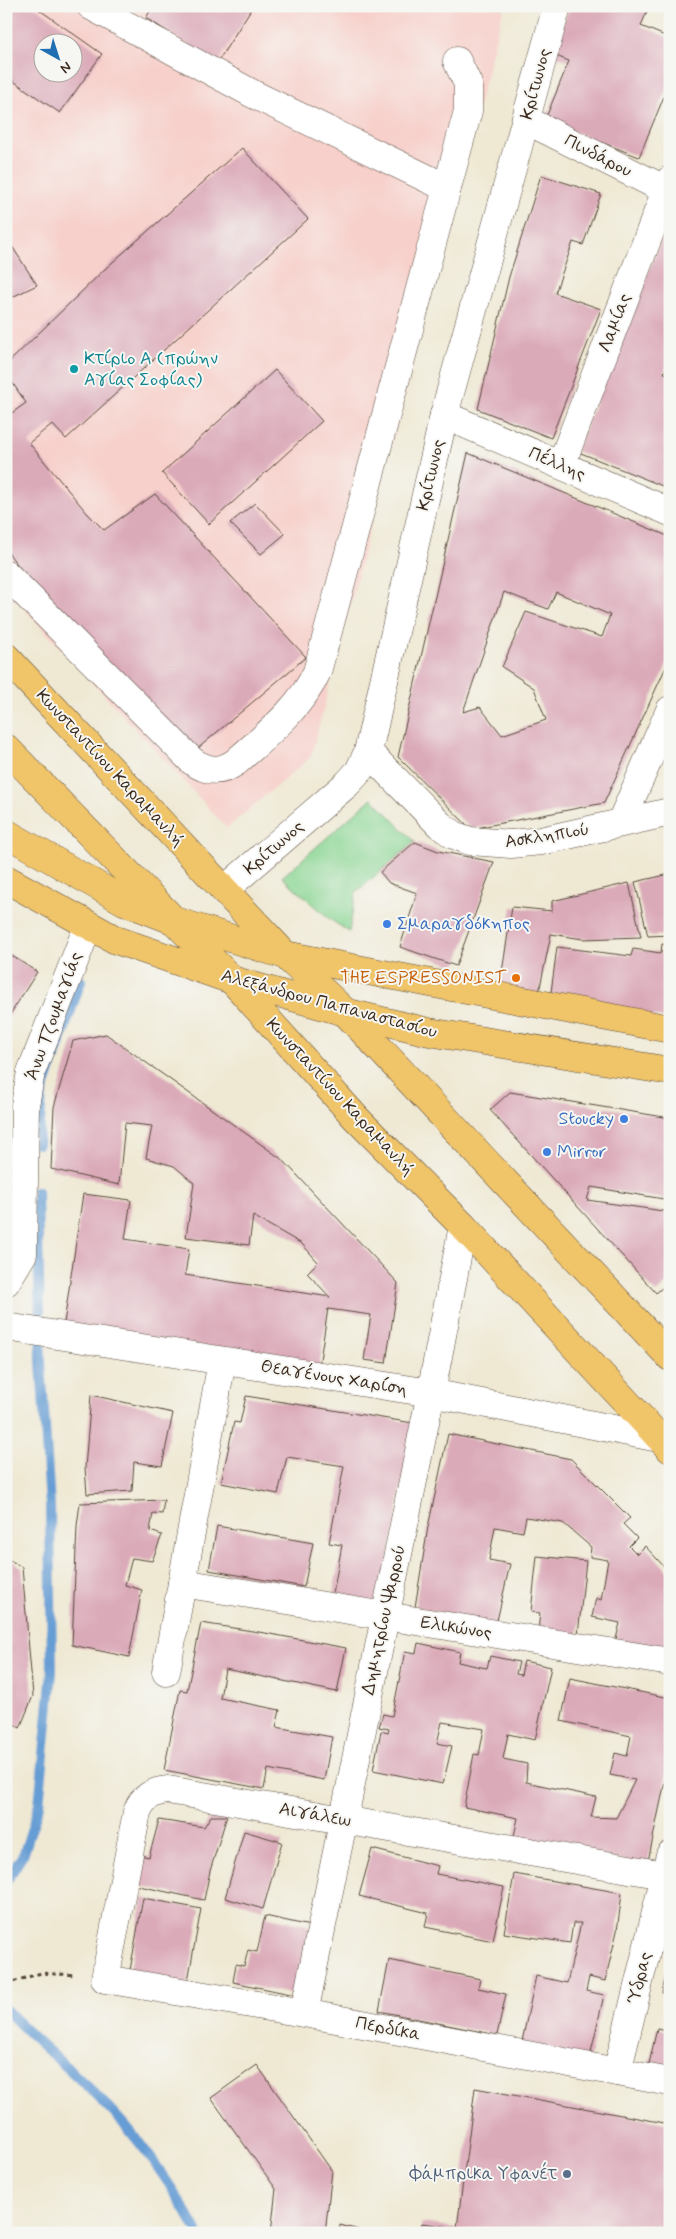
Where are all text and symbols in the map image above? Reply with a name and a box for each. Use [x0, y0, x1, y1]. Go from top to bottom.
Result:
north arrow [32, 32, 82, 82]
street label: Κρίτωνος [515, 46, 557, 122]
text: N [56, 57, 75, 77]
street label: Πινδάρου [560, 129, 636, 183]
street label: Λαμίας [593, 290, 637, 356]
place label: Κτίριο Α (πρώην Αγίας Σοφίας) [84, 347, 218, 392]
marker: Κτίριο Α (πρώην Αγίας Σοφίας) [68, 363, 80, 375]
street label: Κρίτωνος [411, 437, 451, 513]
street label: Πέλλης [525, 440, 590, 487]
street label: Κωνσταντίνου Καραμανλή [30, 684, 190, 852]
street label: Κρίτωνος [239, 815, 309, 881]
street label: Ασκληπιού [503, 817, 591, 855]
place label: Σμαραγδόκηπος [397, 912, 530, 936]
marker: Σμαραγδόκηπος [381, 918, 393, 930]
street label: Άνω Τζουμαγιάς [20, 948, 88, 1083]
street label: Αλεξάνδρου Παπαναστασίου [218, 964, 440, 1044]
place label: THE ESPRESSONIST [340, 966, 507, 990]
marker: THE ESPRESSONIST [510, 972, 522, 984]
street label: Κωνσταντίνου Καραμανλή [260, 1013, 420, 1181]
place label: Stoucky [559, 1107, 614, 1131]
marker: Stoucky [618, 1113, 630, 1125]
place label: Mirror [557, 1140, 607, 1164]
marker: Mirror [541, 1146, 553, 1158]
street label: Θεαγένους Χαρίση [259, 1354, 409, 1401]
street label: Δημητρίου Ψαρρού [356, 1543, 412, 1697]
street label: Ελικώνος [419, 1611, 494, 1646]
street label: Αιγάλεω [277, 1797, 353, 1833]
street label: Ύδρας [622, 1949, 658, 2007]
street label: Περδίκα [353, 2011, 423, 2047]
place label: Φάμπρικα Υφανέτ [409, 2161, 558, 2186]
marker: Φάμπρικα Υφανέτ [561, 2168, 573, 2180]

